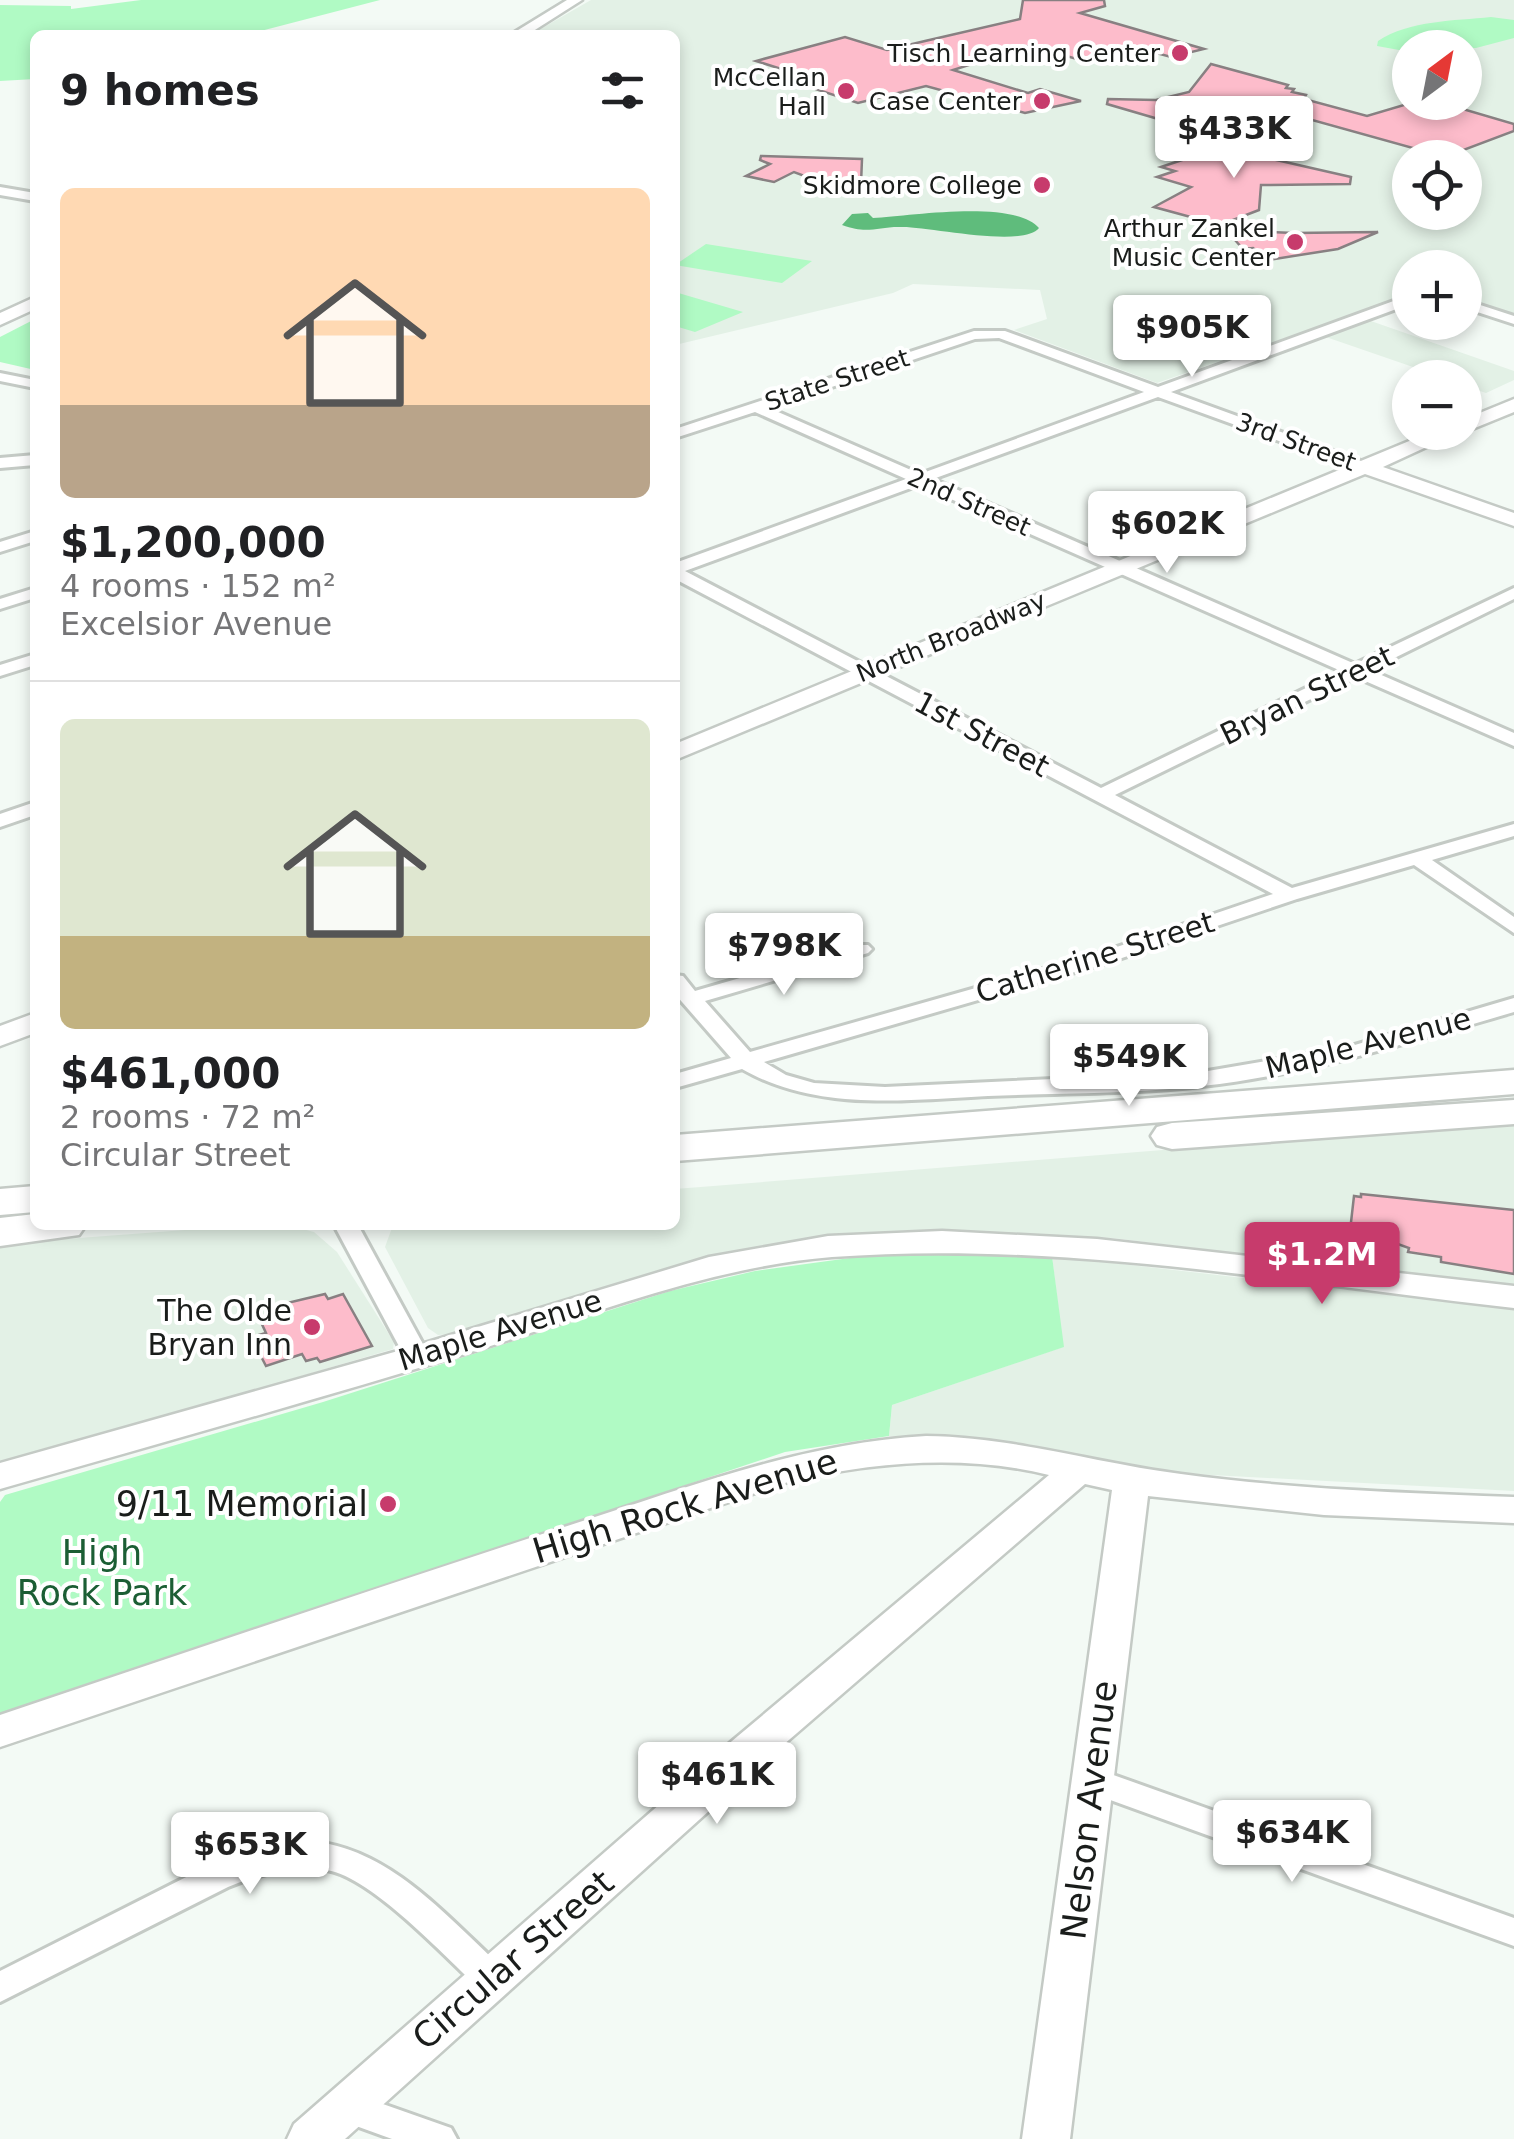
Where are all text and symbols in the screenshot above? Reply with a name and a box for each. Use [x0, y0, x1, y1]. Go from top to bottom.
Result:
north arrow [1392, 30, 1482, 120]
map controls [1392, 30, 1482, 450]
place label: Tisch Learning Center [886, 39, 1161, 68]
marker: Tisch Learning Center [1169, 42, 1191, 64]
icon: filters [595, 63, 650, 118]
place label: McCellan Hall [713, 63, 826, 121]
text: 9 homes [60, 66, 260, 115]
marker: McCellan Hall [835, 80, 857, 102]
place label: Case Center [869, 87, 1023, 116]
marker: Case Center [1031, 90, 1053, 112]
pin: $433K [1164, 96, 1304, 181]
text: $433K [1177, 109, 1291, 147]
button: locate [1392, 140, 1482, 230]
place label: Skidmore College [803, 171, 1022, 200]
marker: Skidmore College [1031, 174, 1053, 196]
place label: Arthur Zankel Music Center [1104, 214, 1276, 272]
marker: Arthur Zankel Music Center [1284, 231, 1306, 253]
button: + [1392, 250, 1482, 340]
icon: home [265, 253, 445, 433]
pin: $905K [1122, 295, 1262, 380]
text: $905K [1135, 308, 1249, 346]
street label: State Street [761, 343, 913, 417]
button: − [1392, 360, 1482, 450]
street label: 3rd Street [1232, 407, 1360, 477]
street label: 2nd Street [903, 462, 1035, 542]
pin: $602K [1097, 491, 1237, 576]
text: $602K [1110, 504, 1224, 542]
text: $1,200,000 [60, 518, 326, 567]
text: 4 rooms · 152 m² [60, 567, 336, 605]
street label: North Broadway [852, 586, 1050, 688]
text: Excelsior Avenue [60, 605, 332, 643]
street label: Bryan Street [1214, 638, 1400, 752]
street label: 1st Street [909, 684, 1055, 784]
icon: home [265, 784, 445, 964]
street label: Catherine Street [972, 904, 1219, 1010]
pin: $798K [714, 913, 854, 998]
text: $798K [727, 926, 841, 964]
street label: Maple Avenue [1261, 1000, 1475, 1086]
pin: $549K [1059, 1024, 1199, 1109]
text: $549K [1072, 1037, 1186, 1075]
text: $461,000 [60, 1049, 281, 1098]
text: 2 rooms · 72 m² [60, 1098, 315, 1136]
text: Circular Street [60, 1136, 291, 1174]
pin: $1.2M [1252, 1222, 1392, 1307]
text: $1.2M [1267, 1235, 1377, 1273]
street label: Maple Avenue [394, 1282, 606, 1378]
place label: The Olde Bryan Inn [148, 1293, 292, 1362]
marker: The Olde Bryan Inn [301, 1316, 323, 1338]
street label: High Rock Avenue [528, 1441, 842, 1571]
place label: 9/11 Memorial [116, 1484, 368, 1524]
marker: 9/11 Memorial [377, 1493, 399, 1515]
park label: High Rock Park [17, 1533, 188, 1613]
street label: Nelson Avenue [1053, 1678, 1125, 1942]
pin: $461K [647, 1742, 787, 1827]
text: $461K [660, 1755, 774, 1793]
pin: $634K [1222, 1800, 1362, 1885]
pin: $653K [180, 1812, 320, 1897]
text: $634K [1235, 1813, 1349, 1851]
text: $653K [193, 1825, 307, 1863]
street label: Circular Street [405, 1862, 621, 2058]

